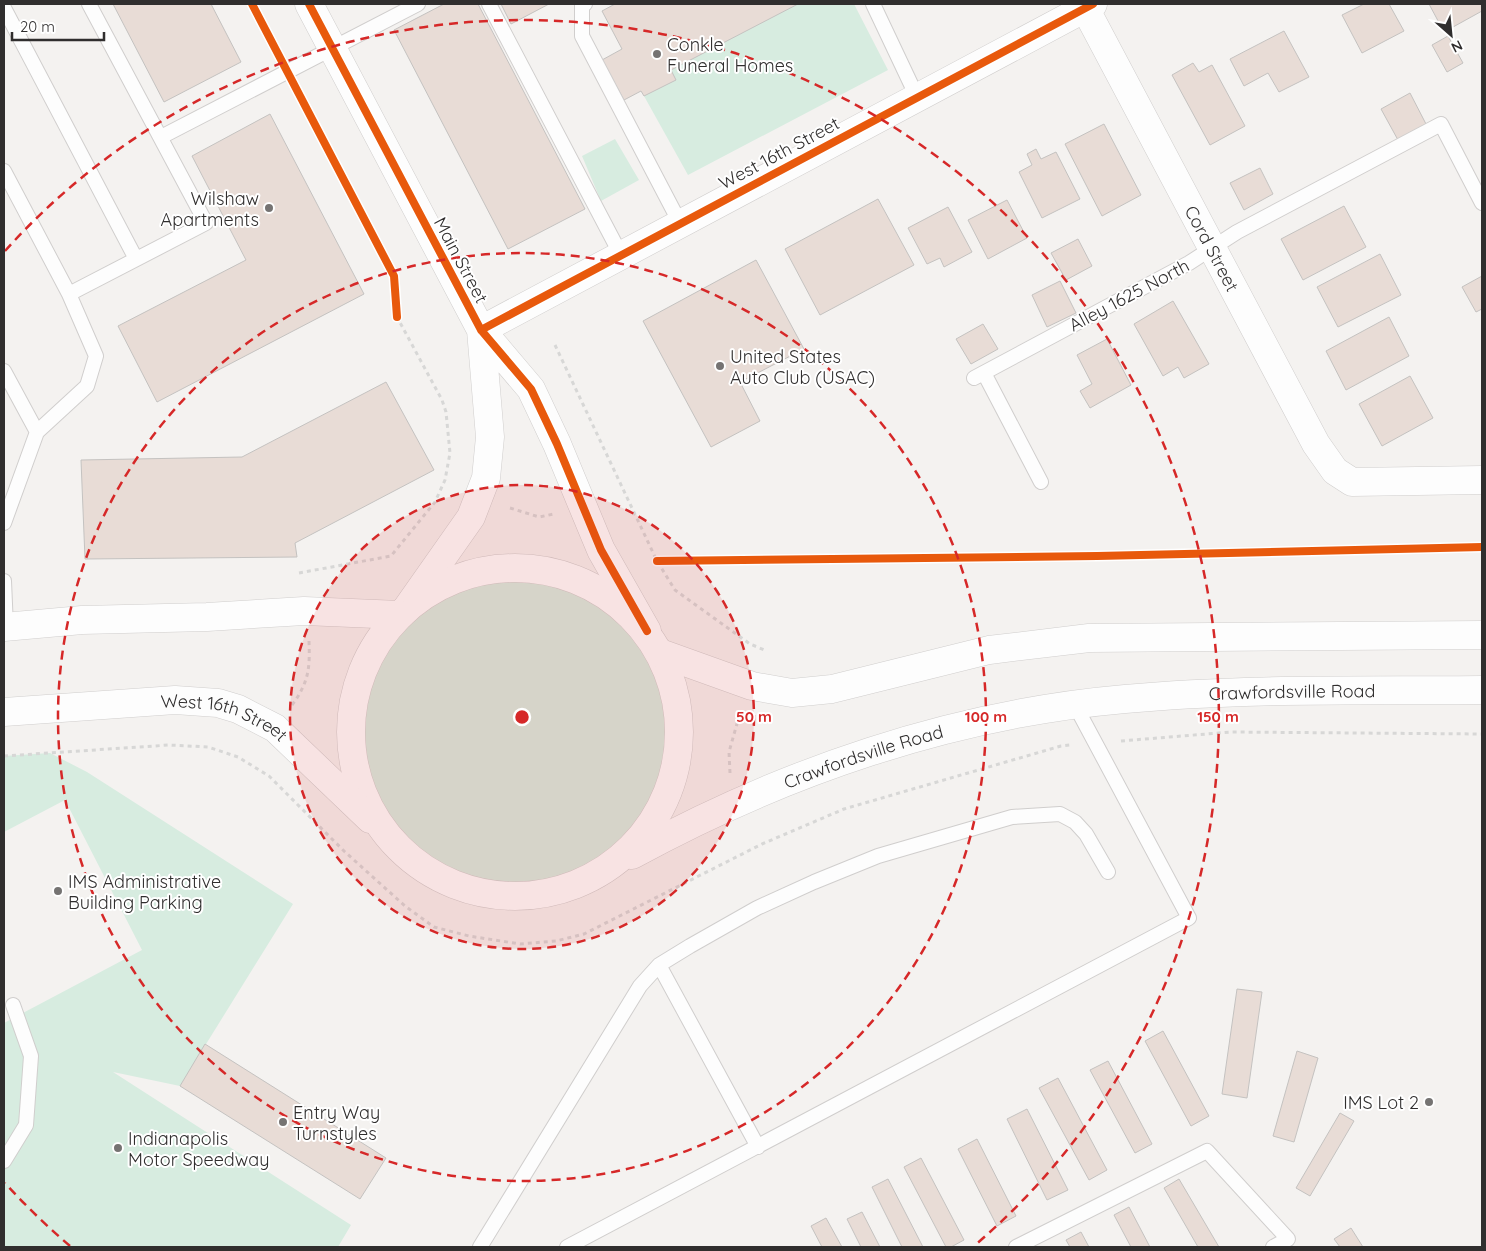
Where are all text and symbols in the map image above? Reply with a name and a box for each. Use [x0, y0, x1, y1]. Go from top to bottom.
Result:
scale bar [12, 10, 105, 42]
north arrow [1426, 10, 1476, 60]
text: 20 m [20, 17, 55, 36]
place label: Conkle Funeral Homes [667, 33, 793, 77]
text: N [1448, 36, 1466, 57]
marker: Conkle Funeral Homes [651, 48, 663, 60]
street label: West 16th Street [715, 112, 843, 194]
place label: Wilshaw Apartments [161, 187, 259, 231]
street label: Cord Street [1180, 201, 1245, 295]
marker: Wilshaw Apartments [263, 202, 275, 214]
street label: Main Street [429, 213, 493, 307]
street label: Alley 1625 North [1065, 254, 1193, 336]
place label: United States Auto Club (USAC) [730, 345, 875, 389]
marker: United States Auto Club (USAC) [714, 360, 726, 372]
street label: Crawfordsville Road [1208, 679, 1375, 705]
street label: West 16th Street [160, 688, 293, 746]
text: 50 m [736, 707, 772, 726]
text: 100 m [965, 707, 1007, 726]
text: 150 m [1197, 707, 1239, 726]
centre of rings [513, 708, 531, 726]
street label: Crawfordsville Road [780, 719, 945, 794]
place label: IMS Administrative Building Parking [68, 870, 221, 914]
marker: IMS Administrative Building Parking [52, 885, 64, 897]
place label: IMS Lot 2 [1343, 1091, 1419, 1114]
marker: IMS Lot 2 [1423, 1096, 1435, 1108]
place label: Entry Way Turnstyles [293, 1101, 380, 1145]
marker: Entry Way Turnstyles [277, 1116, 289, 1128]
place label: Indianapolis Motor Speedway [128, 1127, 270, 1171]
marker: Indianapolis Motor Speedway [112, 1142, 124, 1154]

